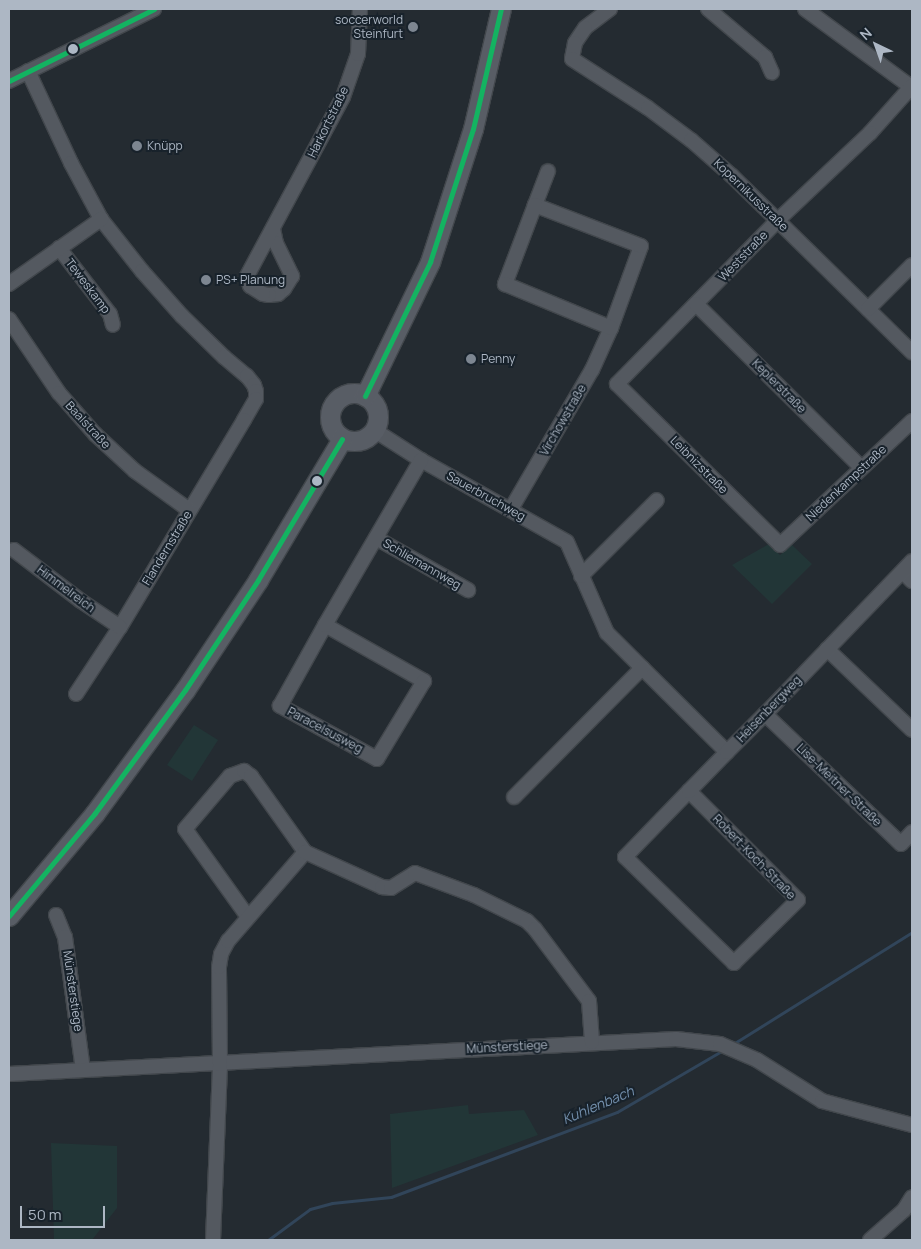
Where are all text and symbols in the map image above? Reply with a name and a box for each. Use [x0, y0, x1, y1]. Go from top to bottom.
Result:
place label: soccerworld Steinfurt [335, 13, 403, 41]
north arrow [851, 20, 901, 70]
marker: soccerworld Steinfurt [407, 21, 419, 33]
text: N [856, 23, 876, 44]
unlabelled marker [68, 44, 78, 54]
street label: Harkortstraße [305, 84, 351, 160]
place label: Knüpp [147, 139, 183, 153]
marker: Knüpp [131, 140, 143, 152]
street label: Kopernikusstraße [711, 156, 791, 234]
street label: Weststraße [715, 228, 771, 284]
street label: Teweskamp [63, 256, 113, 316]
place label: PS+ Planung [216, 273, 285, 287]
marker: PS+ Planung [200, 274, 212, 286]
place label: Penny [481, 352, 515, 366]
marker: Penny [465, 353, 477, 365]
street label: Keplerstraße [749, 356, 809, 416]
street label: Virchowstraße [537, 382, 589, 458]
street label: Baalstraße [62, 398, 114, 452]
street label: Leibnizstraße [667, 433, 731, 497]
street label: Niedenkampstraße [803, 442, 889, 524]
street label: Sauerbruchweg [444, 468, 528, 524]
unlabelled marker [312, 476, 322, 486]
street label: Flandernstraße [139, 508, 195, 588]
street label: Schliemannweg [380, 536, 464, 592]
street label: Himmelreich [34, 563, 98, 615]
street label: Heisenbergweg [734, 673, 804, 745]
street label: Paracelsusweg [285, 704, 365, 756]
street label: Lise-Meitner-Straße [793, 741, 885, 829]
street label: Robert-Koch-Straße [710, 811, 798, 903]
street label: Münsterstiege [60, 950, 86, 1032]
street label: Münsterstiege [466, 1038, 548, 1056]
water label: Kuhlenbach [560, 1082, 636, 1128]
scale bar [22, 1196, 108, 1228]
text: 50 m [28, 1204, 62, 1225]

